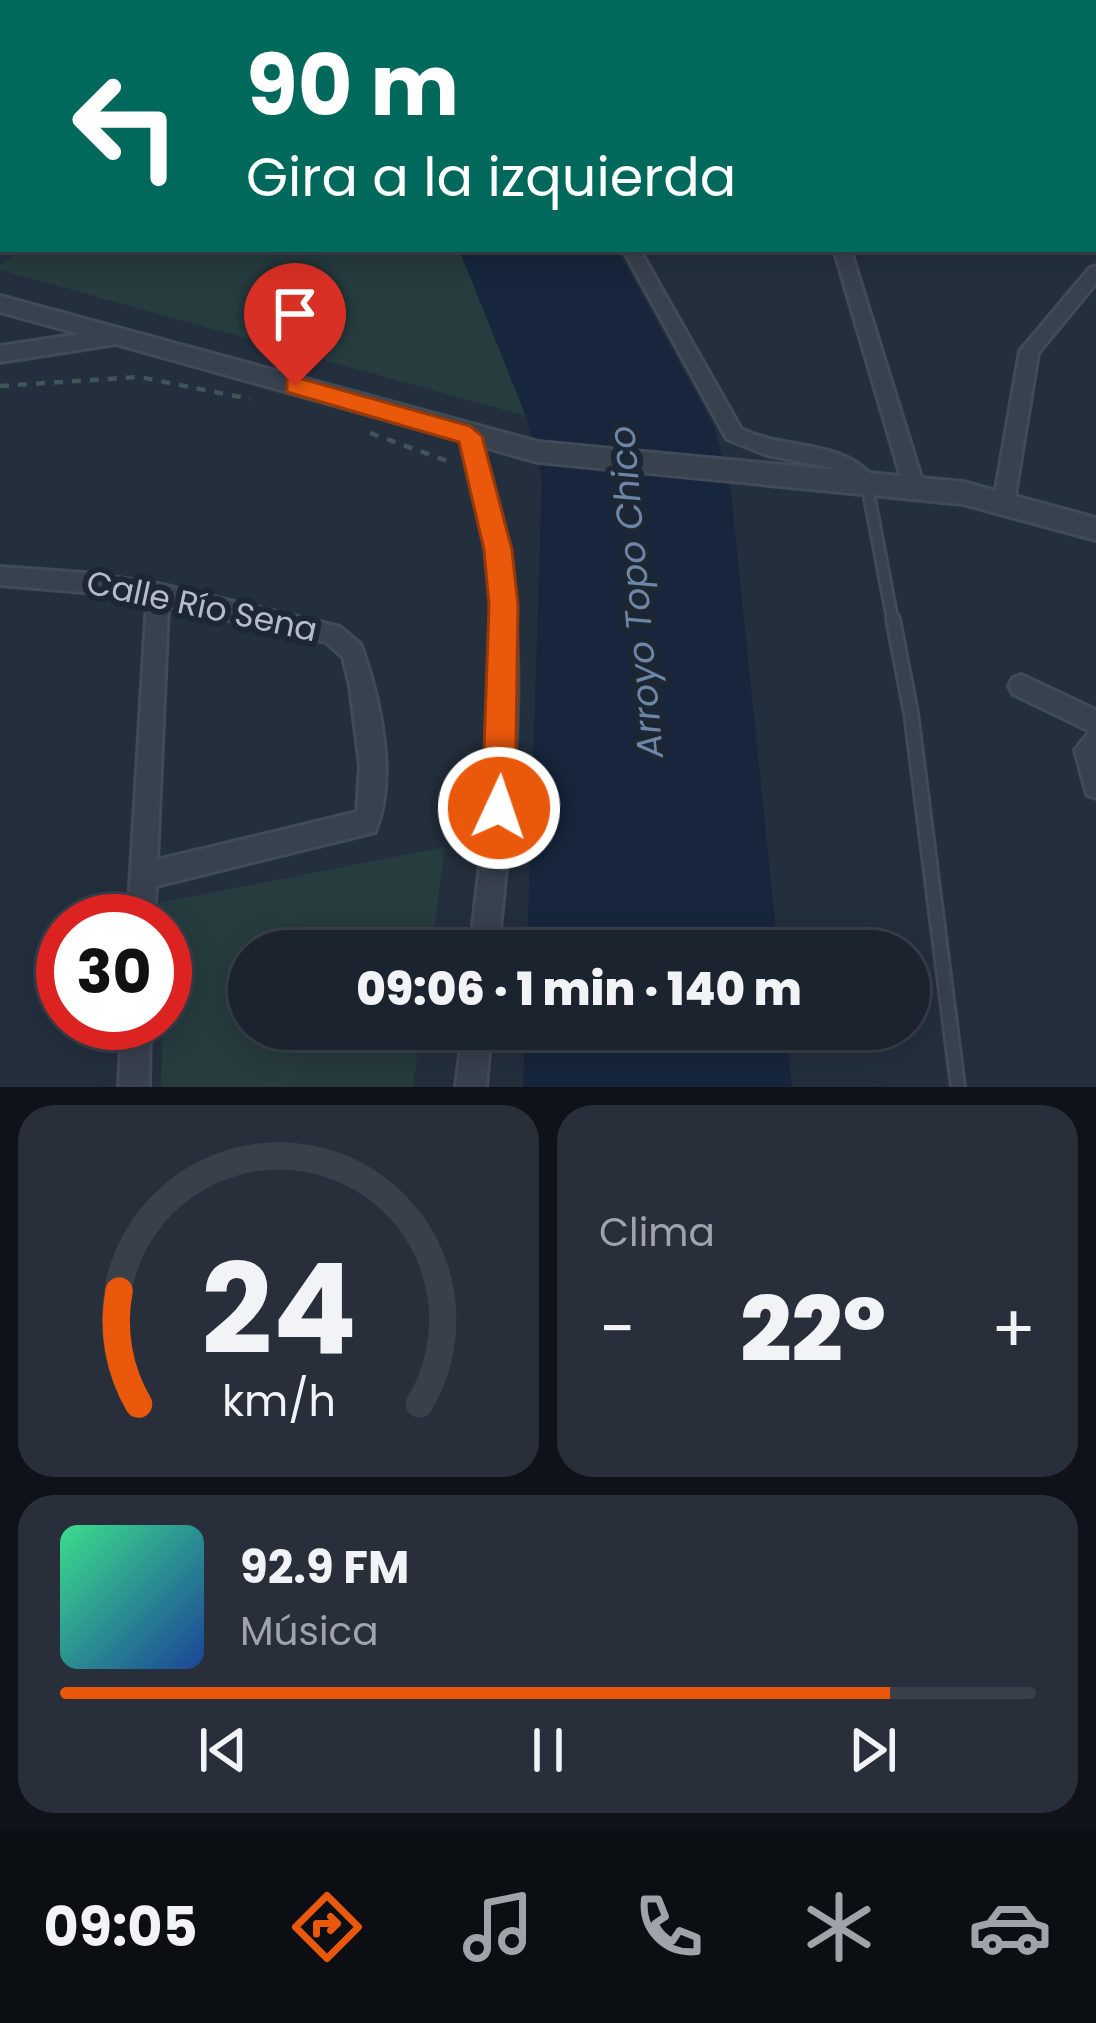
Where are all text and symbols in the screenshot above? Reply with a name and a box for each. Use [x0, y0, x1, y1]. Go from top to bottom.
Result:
text: 90 m [246, 27, 459, 144]
icon: left [48, 48, 204, 204]
text: Gira a la izquierda [246, 139, 736, 215]
pin [244, 263, 346, 386]
icon: arrive [262, 281, 328, 347]
water label: Arroyo Topo Chico [596, 424, 676, 761]
street label: Calle Río Sena [82, 559, 322, 653]
position arrow [436, 745, 562, 871]
speed limit sign: 30 [36, 894, 192, 1050]
text: 09:06 · 1 min · 140 m [356, 958, 802, 1021]
text: Clima [599, 1205, 715, 1260]
text: 24 [201, 1222, 356, 1397]
text: 22° [740, 1266, 886, 1393]
text: − [599, 1283, 635, 1375]
text: + [991, 1283, 1036, 1375]
text: km/h [221, 1371, 336, 1431]
text: 92.9 FM [240, 1536, 409, 1599]
text: Música [240, 1604, 379, 1659]
icon: previous [190, 1717, 256, 1783]
icon: pause [515, 1717, 581, 1783]
icon: next [840, 1717, 906, 1783]
icon: directions [285, 1885, 369, 1969]
icon: music [456, 1885, 540, 1969]
icon: phone [627, 1885, 711, 1969]
icon: climate [797, 1885, 881, 1969]
icon: car [968, 1885, 1052, 1969]
text: 09:05 [43, 1889, 198, 1965]

